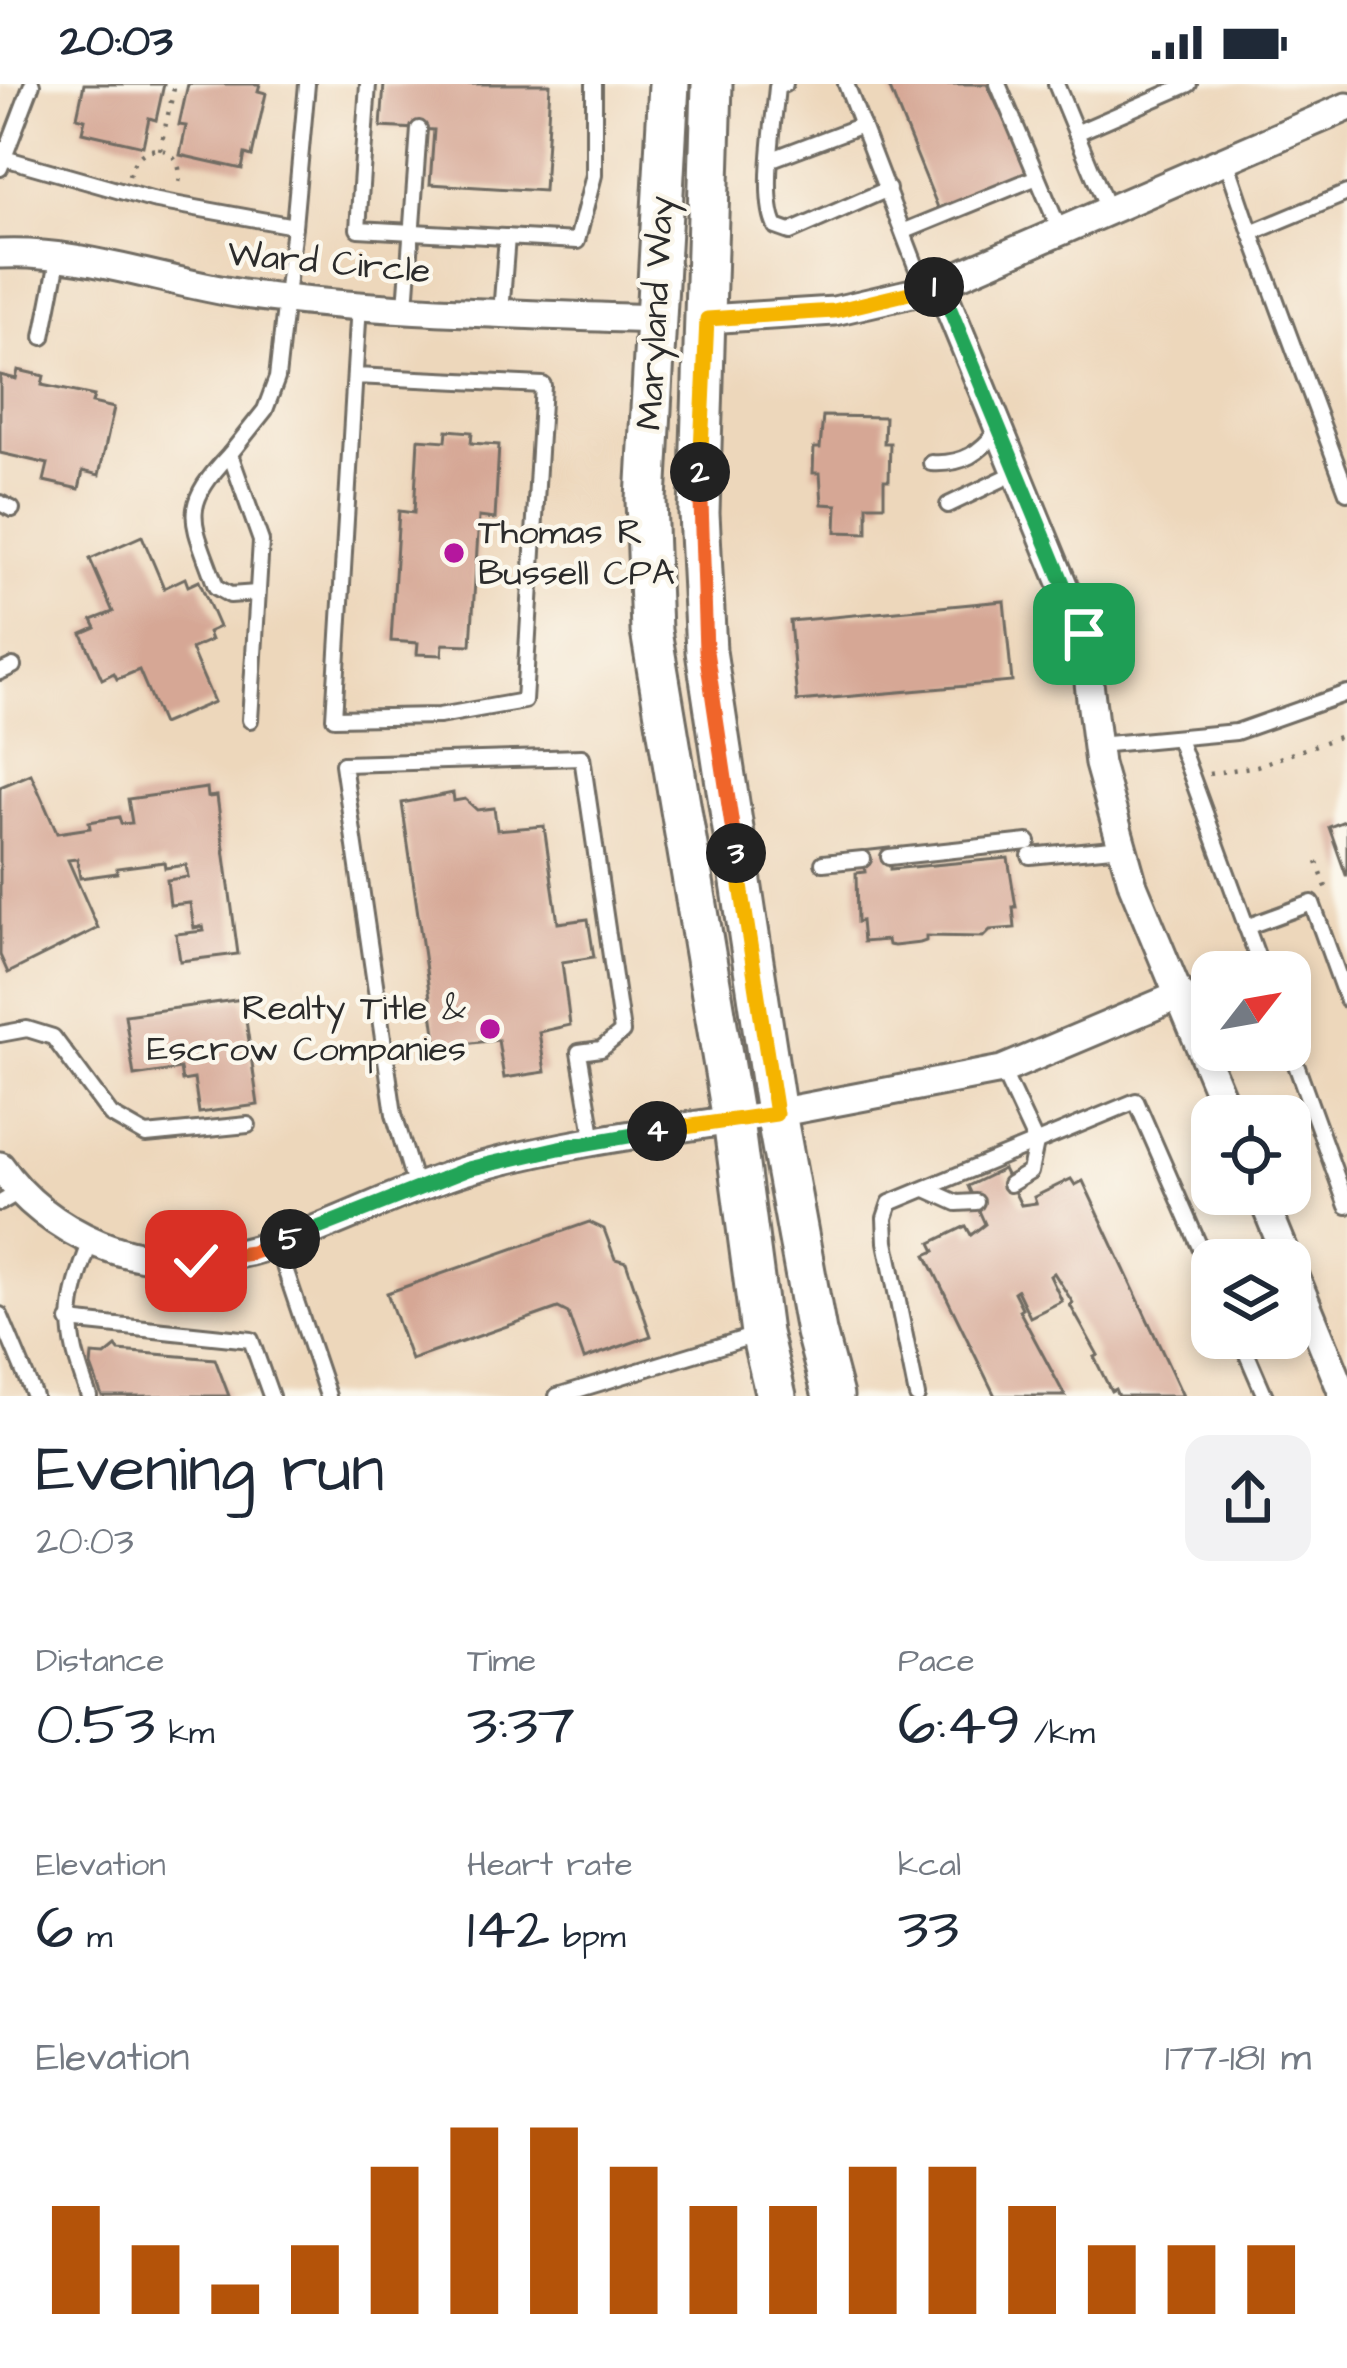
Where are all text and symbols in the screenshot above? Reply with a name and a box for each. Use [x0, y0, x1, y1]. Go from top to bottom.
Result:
text: 20:03 [60, 11, 173, 73]
street label: Maryland Way [624, 194, 688, 431]
street label: Ward Circle [225, 229, 433, 297]
pin: 1 [904, 257, 964, 317]
text: 1 [932, 264, 936, 310]
pin: 2 [670, 442, 730, 502]
text: 2 [691, 449, 709, 495]
place label: Thomas R Bussell CPA [478, 507, 675, 599]
marker: Thomas R Bussell CPA [441, 540, 467, 566]
pin [1033, 583, 1135, 685]
icon: arrive [1051, 601, 1117, 667]
pin: 3 [706, 823, 766, 883]
text: 3 [728, 830, 744, 876]
north arrow [1191, 951, 1311, 1071]
map controls [1191, 951, 1311, 1359]
place label: Realty Title & Escrow Companies [147, 983, 467, 1075]
marker: Realty Title & Escrow Companies [477, 1016, 503, 1042]
button: locate [1191, 1095, 1311, 1215]
pin: 4 [627, 1101, 687, 1161]
text: 4 [646, 1108, 668, 1154]
pin: 5 [260, 1209, 320, 1269]
pin [145, 1210, 247, 1312]
text: 5 [278, 1216, 302, 1262]
icon: check [163, 1228, 229, 1294]
button: layers [1191, 1239, 1311, 1359]
text: Evening run [36, 1425, 384, 1517]
button: share [1185, 1435, 1311, 1561]
text: 20:03 [36, 1516, 134, 1570]
text: Distance [36, 1638, 164, 1684]
text: Time [467, 1638, 536, 1684]
text: Pace [898, 1638, 975, 1684]
text: 0.53 [36, 1684, 155, 1767]
text: 3:37 [467, 1684, 575, 1767]
text: 6:49 [898, 1684, 1021, 1767]
text: km [155, 1710, 214, 1756]
text: /km [1021, 1710, 1095, 1756]
text: Elevation [36, 1842, 166, 1888]
text: Heart rate [467, 1842, 633, 1888]
text: kcal [898, 1842, 961, 1888]
text: 6 [36, 1888, 74, 1971]
text: 142 [467, 1888, 550, 1971]
text: 33 [898, 1888, 959, 1971]
text: m [74, 1914, 113, 1960]
text: bpm [550, 1914, 626, 1960]
text: Elevation [36, 2032, 190, 2086]
text: 177–181 m [1165, 2032, 1311, 2086]

